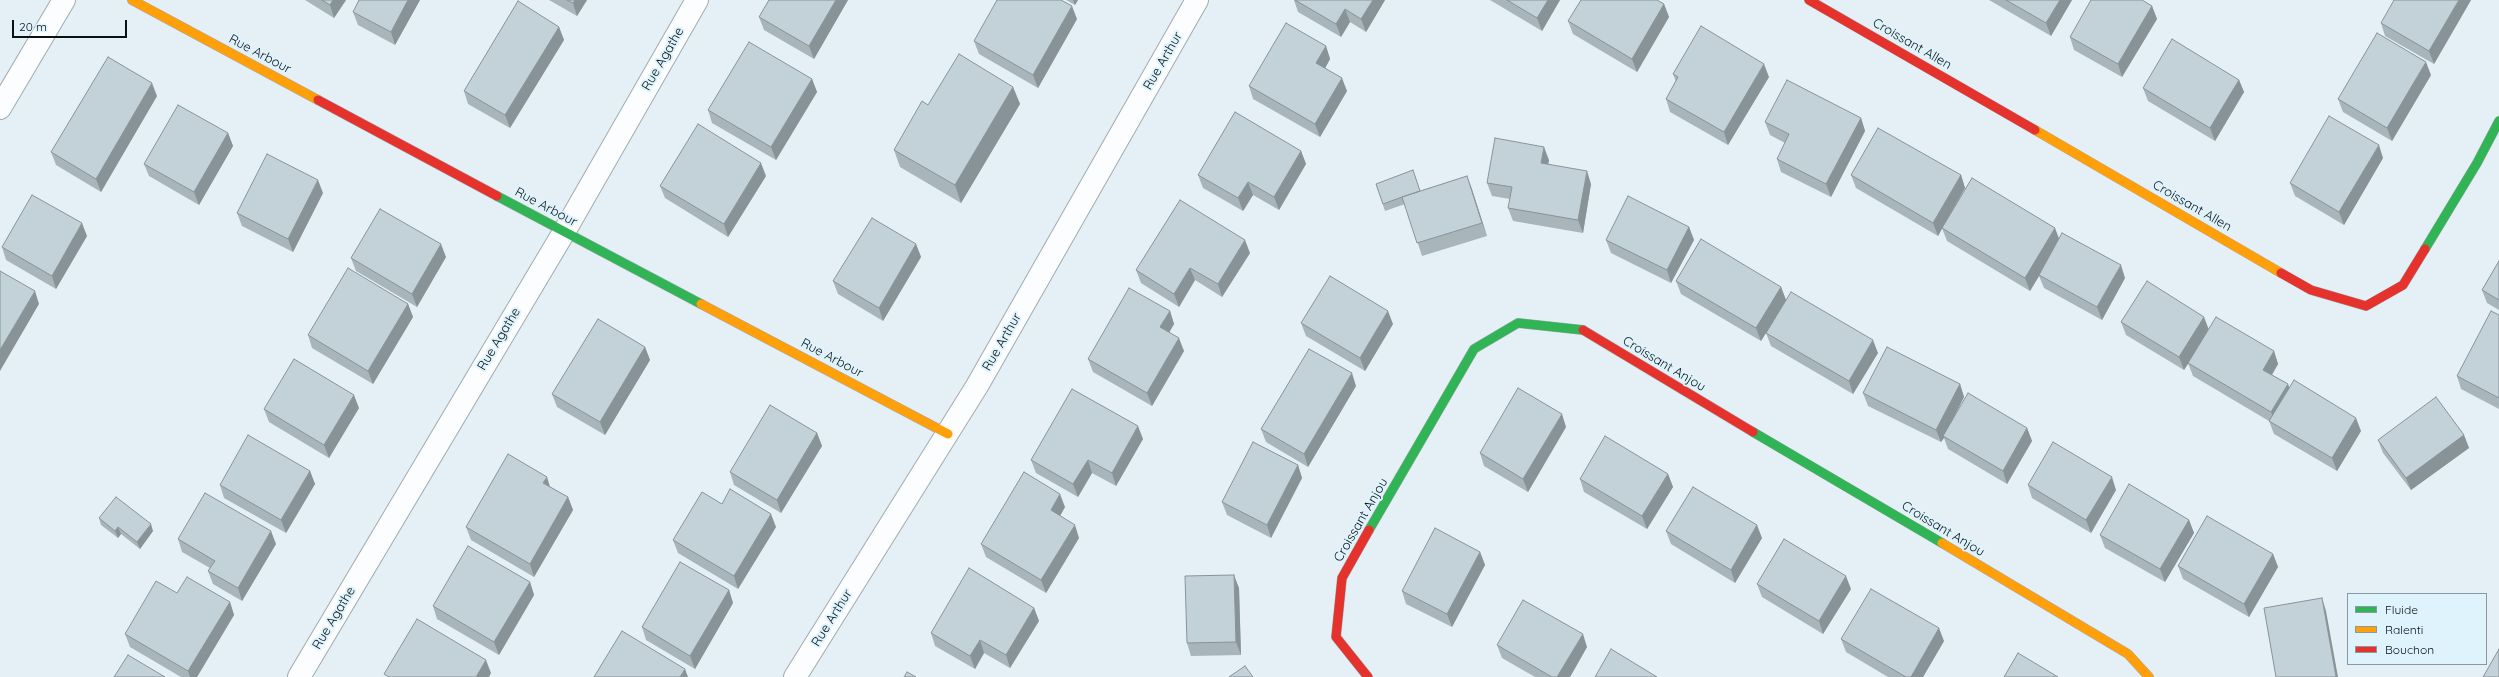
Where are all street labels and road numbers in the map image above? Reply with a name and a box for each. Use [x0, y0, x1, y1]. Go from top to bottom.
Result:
street label: Croissant Allen [1870, 15, 1954, 73]
street label: Rue Agathe [639, 25, 687, 93]
street label: Rue Arthur [1140, 29, 1186, 93]
street label: Rue Arbour [226, 31, 294, 77]
street label: Croissant Allen [2150, 177, 2234, 235]
street label: Rue Arbour [512, 184, 580, 230]
street label: Rue Agathe [474, 305, 524, 373]
street label: Rue Arthur [979, 310, 1025, 374]
street label: Croissant Anjou [1620, 333, 1708, 395]
street label: Rue Arbour [798, 335, 866, 381]
street label: Croissant Anjou [1331, 475, 1391, 565]
street label: Croissant Anjou [1899, 498, 1987, 560]
street label: Rue Agathe [309, 584, 359, 652]
street label: Rue Arthur [808, 587, 856, 649]

